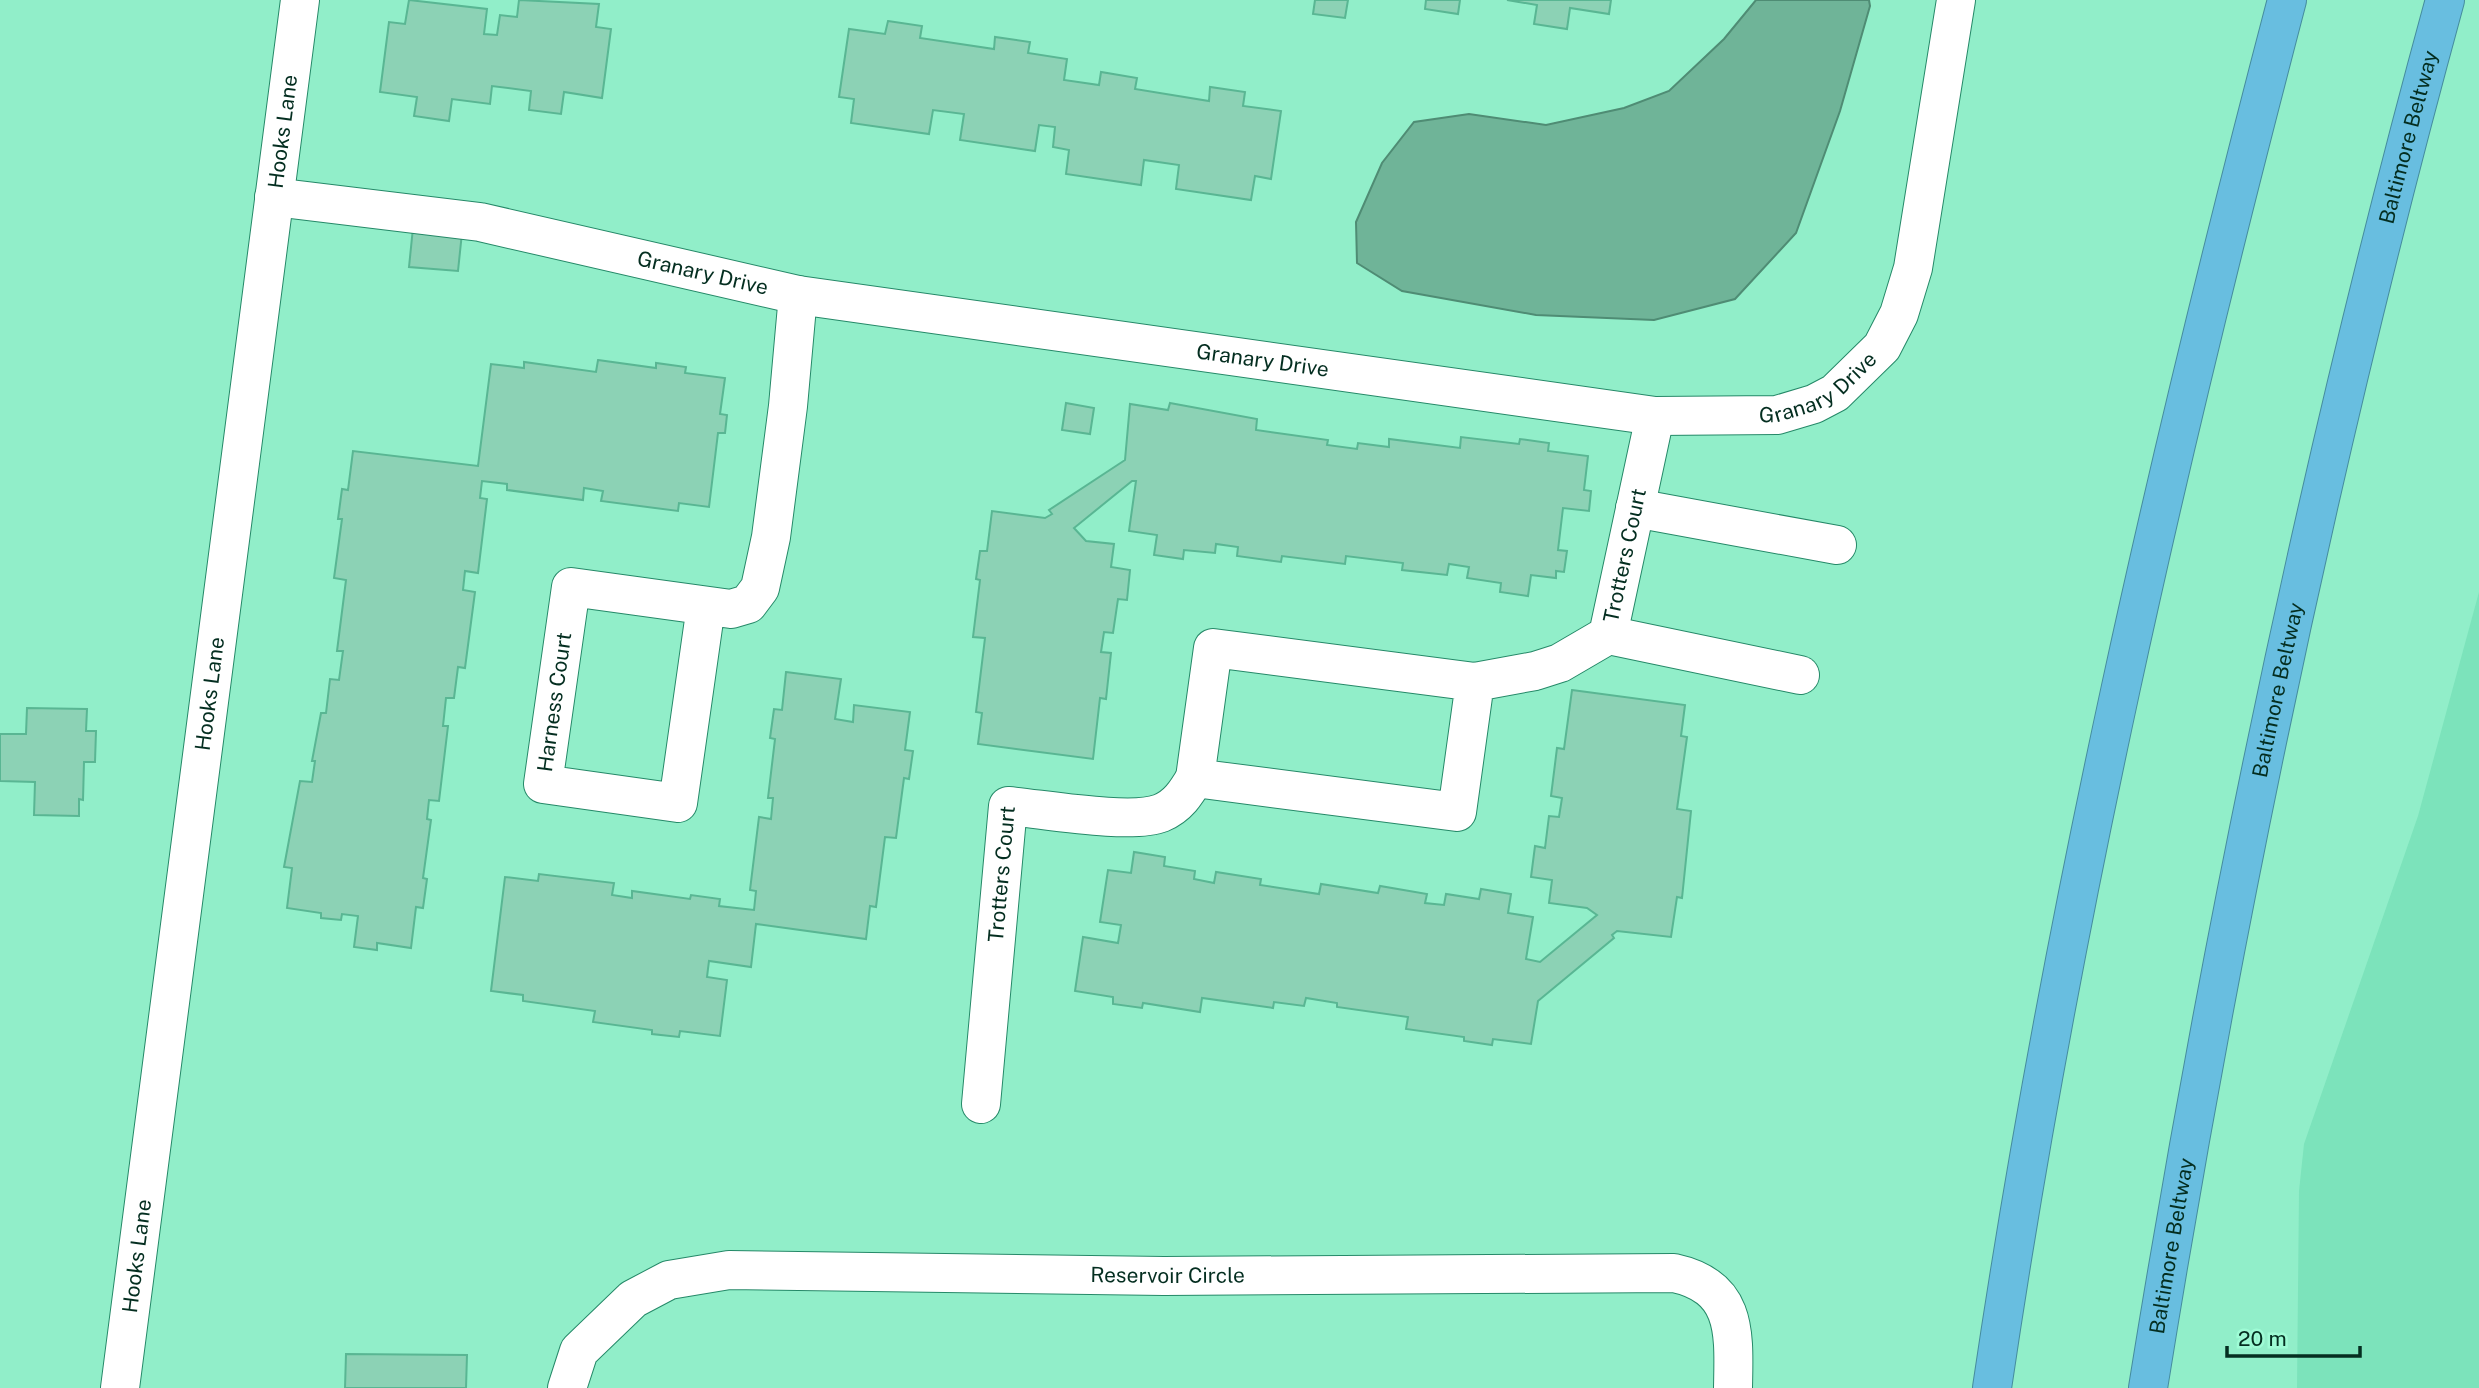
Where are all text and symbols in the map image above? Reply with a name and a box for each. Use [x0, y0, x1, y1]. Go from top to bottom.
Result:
street label: Baltimore Beltway [2374, 48, 2443, 227]
street label: Hooks Lane [263, 73, 302, 190]
street label: Granary Drive [635, 245, 771, 300]
street label: Granary Drive [1195, 338, 1331, 382]
street label: Granary Drive [1759, 346, 1881, 427]
street label: Trotters Court [1598, 486, 1651, 625]
street label: Baltimore Beltway [2247, 600, 2308, 780]
street label: Harness Court [532, 631, 576, 774]
street label: Hooks Lane [190, 635, 229, 752]
street label: Trotters Court [983, 805, 1020, 943]
street label: Baltimore Beltway [2144, 1156, 2199, 1336]
street label: Hooks Lane [117, 1198, 156, 1314]
street label: Reservoir Circle [1090, 1262, 1245, 1288]
scale bar [2227, 1314, 2360, 1358]
text: 20 m [2238, 1326, 2287, 1351]

